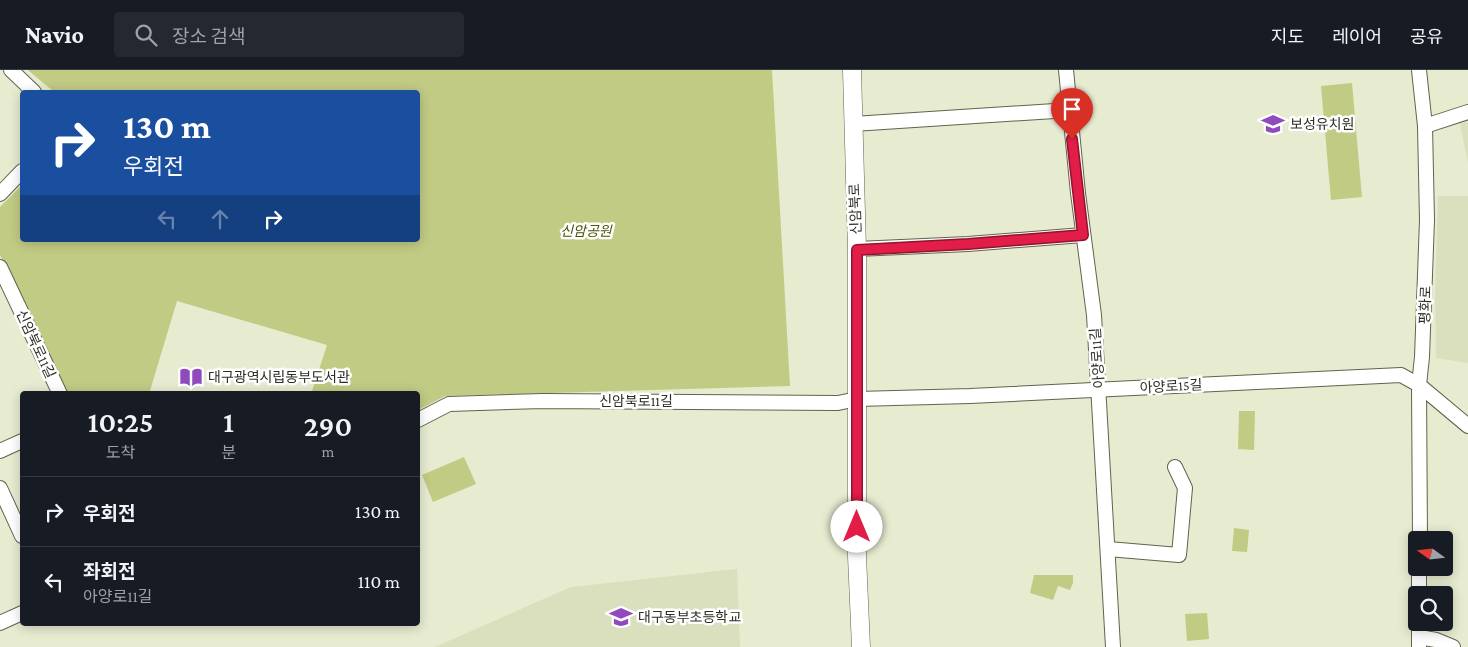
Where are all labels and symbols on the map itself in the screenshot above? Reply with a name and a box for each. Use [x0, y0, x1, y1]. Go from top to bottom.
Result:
pin [1051, 88, 1093, 139]
school or university icon: 보성유치원 [1260, 111, 1286, 137]
place label: 보성유치원 [1290, 116, 1354, 132]
street label: 신암북로 [846, 183, 864, 235]
park label: 신암공원 [560, 223, 613, 239]
street label: 평화로 [1416, 285, 1434, 325]
street label: 신암북로11길 [13, 307, 59, 381]
street label: 아양로11길 [1087, 327, 1107, 389]
library icon: 대구광역시립동부도서관 [178, 364, 204, 390]
place label: 대구광역시립동부도서관 [208, 369, 350, 385]
street label: 아양로15길 [1139, 376, 1203, 396]
street label: 신암북로11길 [599, 393, 673, 409]
position arrow [830, 500, 882, 552]
north arrow [1408, 531, 1452, 576]
school or university icon: 대구동부초등학교 [608, 604, 634, 630]
place label: 대구동부초등학교 [638, 609, 741, 625]

